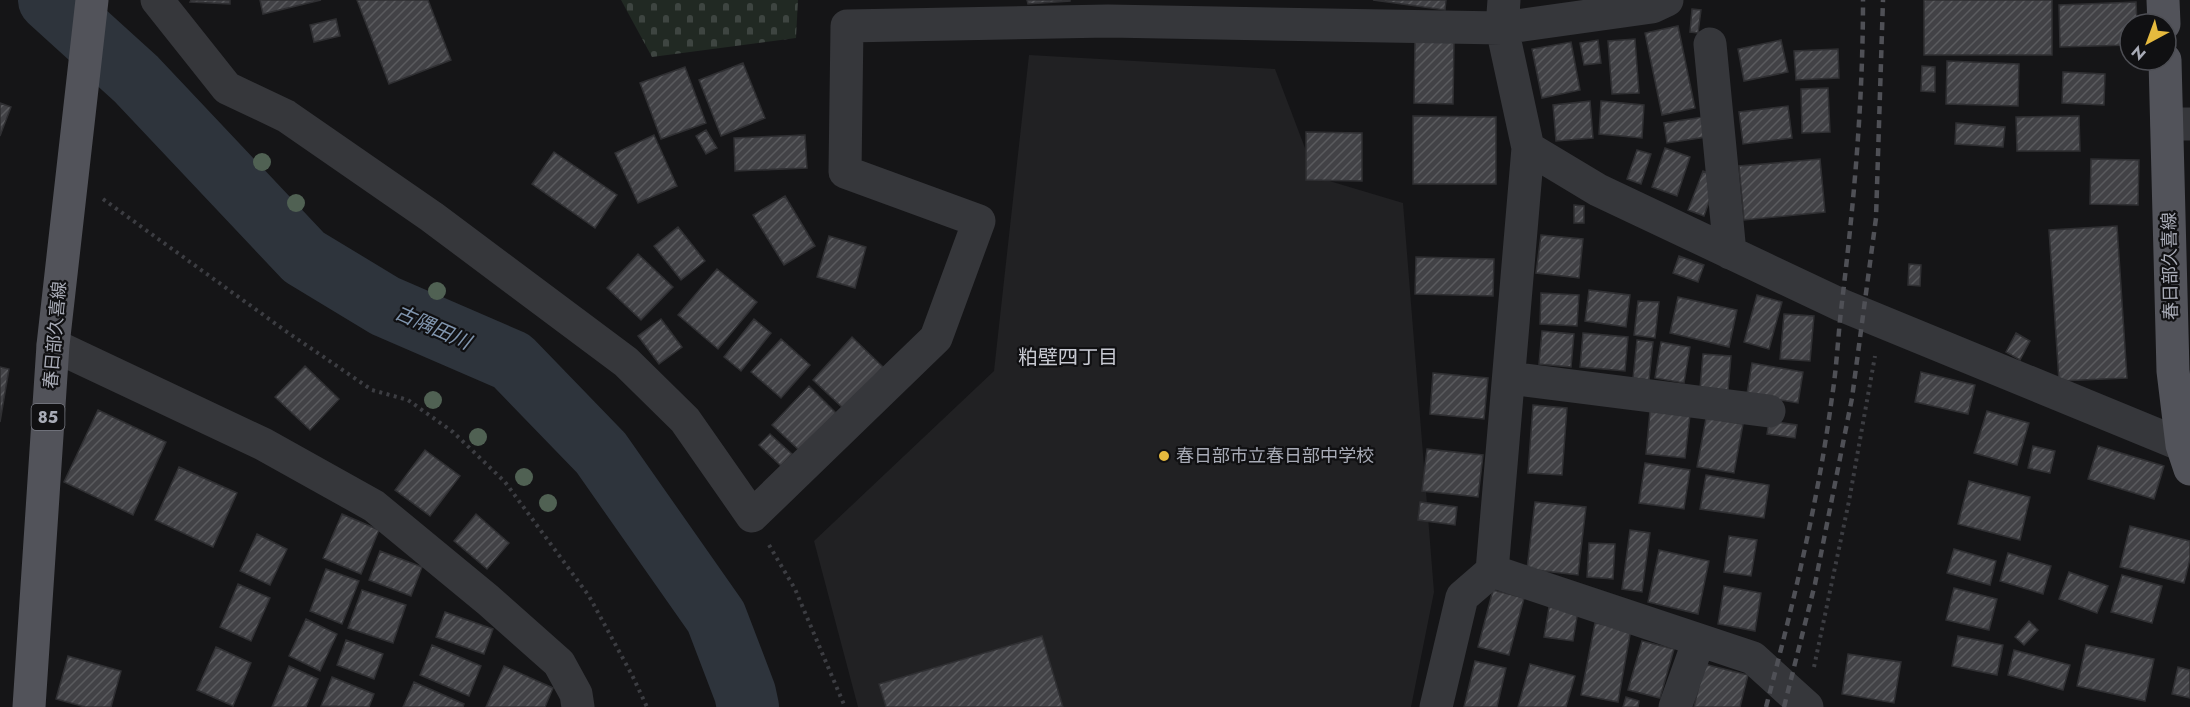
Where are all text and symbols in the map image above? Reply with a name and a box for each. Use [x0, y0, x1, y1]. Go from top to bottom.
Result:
north arrow [2118, 12, 2178, 72]
text: N [2126, 40, 2151, 66]
street label: 春日部久喜線 [2156, 212, 2184, 320]
street label: 春日部久喜線 [37, 280, 73, 390]
water label: 古隅田川 [390, 298, 477, 358]
district label: 粕壁四丁目 [1018, 343, 1118, 372]
road number: 85 [32, 404, 64, 430]
place label: 春日部市立春日部中学校 [1176, 443, 1374, 469]
marker: 春日部市立春日部中学校 [1157, 449, 1171, 463]

